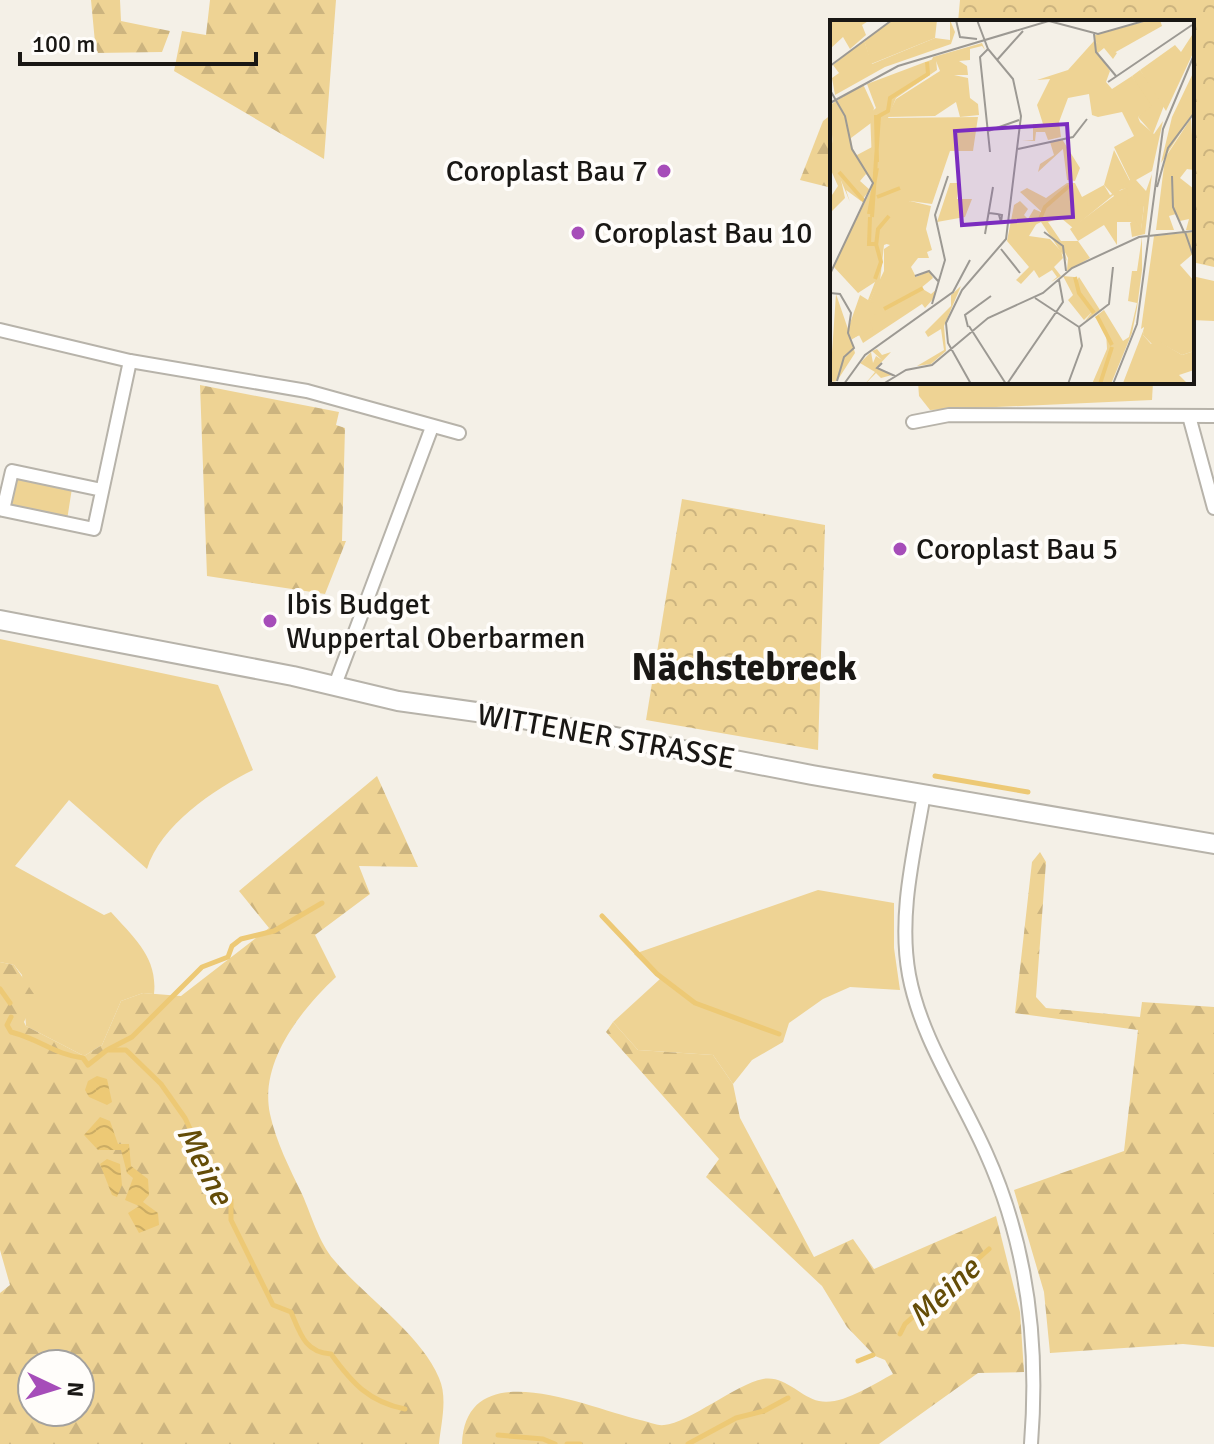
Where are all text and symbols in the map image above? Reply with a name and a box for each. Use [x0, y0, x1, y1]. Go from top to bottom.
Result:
scale bar [20, 16, 256, 66]
inset map [830, 20, 1194, 384]
text: 100 m [32, 29, 95, 59]
place label: Coroplast Bau 7 [446, 153, 648, 190]
marker: Coroplast Bau 7 [655, 162, 673, 180]
place label: Coroplast Bau 10 [594, 215, 813, 252]
marker: Coroplast Bau 10 [569, 224, 587, 242]
place label: Coroplast Bau 5 [916, 531, 1118, 568]
marker: Coroplast Bau 5 [891, 540, 909, 558]
place label: Ibis Budget Wuppertal Oberbarmen [286, 586, 585, 657]
marker: Ibis Budget Wuppertal Oberbarmen [261, 612, 279, 630]
district label: Nächstebreck [631, 644, 857, 691]
street label: WITTENER STRASSE [474, 696, 738, 778]
water label: Meine [169, 1119, 242, 1213]
water label: Meine [900, 1248, 989, 1335]
north arrow [16, 1348, 96, 1428]
text: N [61, 1381, 89, 1398]

